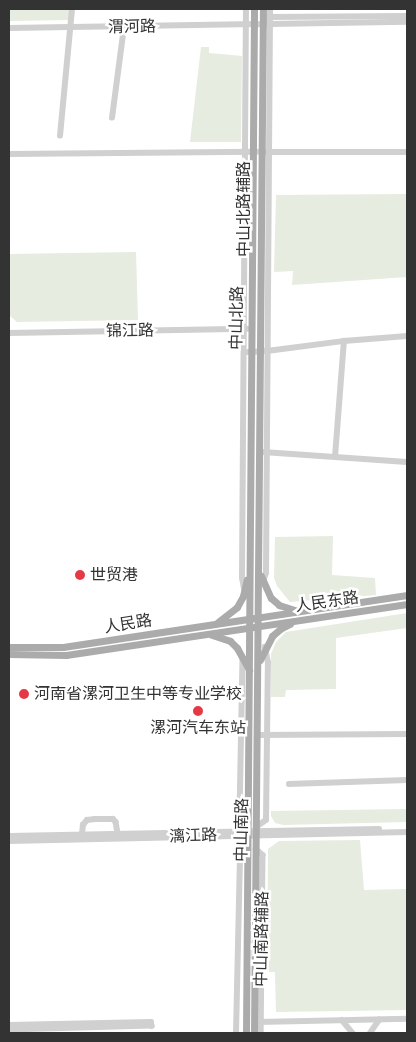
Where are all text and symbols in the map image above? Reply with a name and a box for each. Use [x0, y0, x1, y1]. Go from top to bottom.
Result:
street label: 渭河路 [108, 17, 156, 37]
street label: 中山北路辅路 [234, 161, 254, 257]
street label: 中山北路 [227, 286, 247, 350]
street label: 锦江路 [106, 321, 154, 341]
place label: 世贸港 [90, 565, 138, 585]
marker: 世贸港 [74, 569, 86, 581]
street label: 人民东路 [294, 588, 360, 616]
street label: 人民路 [103, 611, 153, 637]
place label: 河南省漯河卫生中等专业学校 [34, 684, 242, 704]
marker: 河南省漯河卫生中等专业学校 [18, 688, 30, 700]
marker: 漯河汽车东站 [192, 705, 204, 717]
place label: 漯河汽车东站 [150, 718, 246, 738]
street label: 中山南路 [232, 798, 252, 862]
street label: 漓江路 [169, 826, 217, 846]
street label: 中山南路辅路 [252, 891, 272, 987]

